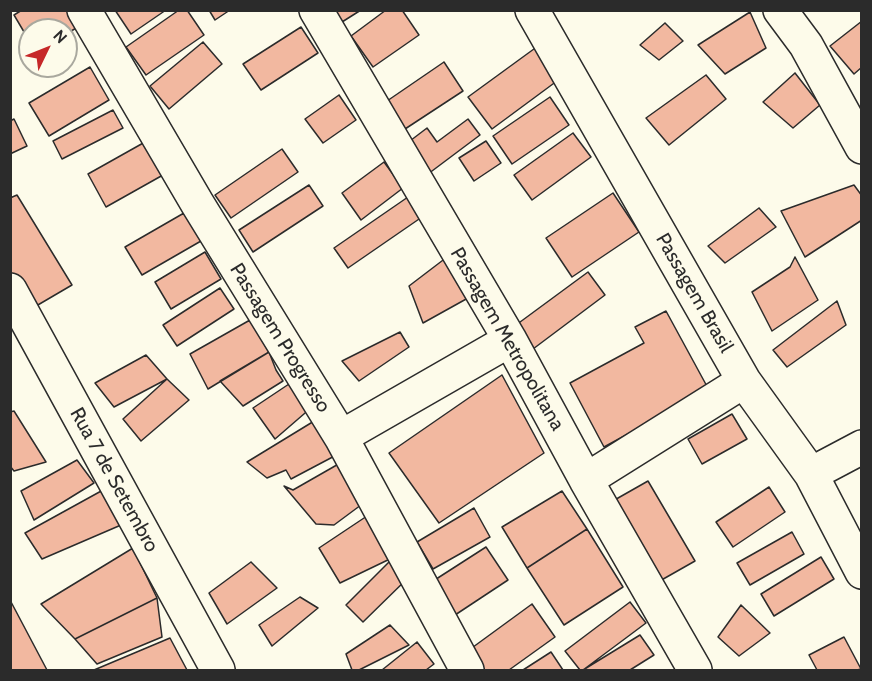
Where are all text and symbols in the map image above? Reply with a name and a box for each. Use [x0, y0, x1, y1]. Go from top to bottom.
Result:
north arrow [18, 18, 78, 78]
text: N [49, 26, 71, 47]
street label: Passagem Brasil [650, 229, 738, 357]
street label: Passagem Metropolitana [445, 243, 569, 435]
street label: Passagem Progresso [224, 259, 336, 417]
street label: Rua 7 de Setembro [64, 404, 164, 556]

